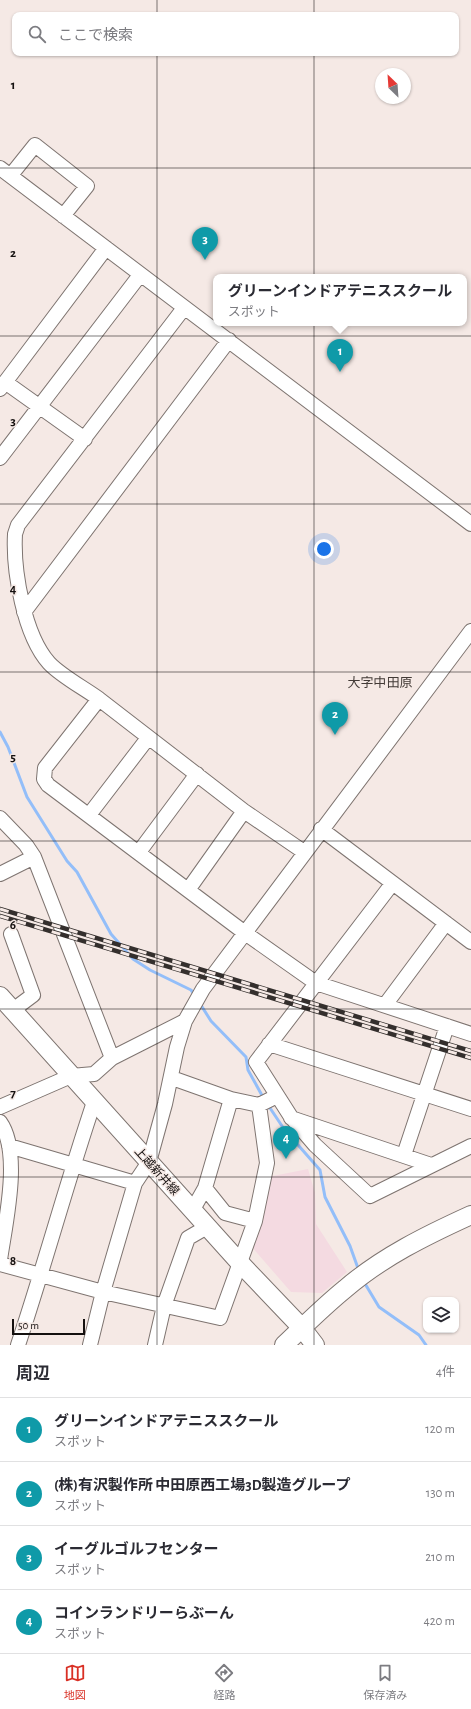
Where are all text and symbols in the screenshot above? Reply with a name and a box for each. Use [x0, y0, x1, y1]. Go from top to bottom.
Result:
search box [12, 12, 459, 56]
icon: search [26, 23, 48, 45]
text: ここで検索 [58, 28, 133, 43]
north arrow [375, 68, 411, 104]
text: 1 [11, 79, 15, 92]
pin: 3 [192, 227, 218, 260]
text: 2 [10, 247, 16, 260]
popup [213, 274, 467, 326]
text: グリーンインドアテニススクール [228, 284, 452, 299]
text: スポット [228, 306, 280, 319]
pin: 1 [327, 339, 353, 372]
text: 3 [10, 415, 16, 428]
your location [314, 539, 334, 559]
text: 4 [10, 583, 17, 596]
district label: 大字中田原 [347, 676, 413, 690]
pin: 2 [322, 702, 348, 735]
text: 5 [10, 751, 16, 764]
text: 6 [10, 919, 16, 932]
text: 7 [10, 1087, 16, 1100]
pin: 4 [273, 1126, 299, 1159]
street label: 上越新井線 [132, 1144, 182, 1197]
text: 8 [10, 1255, 16, 1268]
map controls [423, 1297, 459, 1333]
button: layers [423, 1297, 459, 1333]
scale bar [12, 1317, 85, 1336]
text: 50 m [18, 1320, 39, 1331]
text: 周辺 [16, 1365, 50, 1382]
text: 4件 [436, 1366, 455, 1379]
text: グリーンインドアテニススクール [54, 1414, 278, 1429]
text: 1 [27, 1423, 31, 1436]
text: 120 m [425, 1423, 455, 1436]
text: スポット [54, 1436, 106, 1449]
text: (株)有沢製作所 中田原西工場3D製造グループ [54, 1478, 351, 1493]
text: 2 [26, 1487, 32, 1500]
text: 130 m [426, 1487, 455, 1500]
text: スポット [54, 1500, 106, 1513]
text: イーグルゴルフセンター [54, 1542, 219, 1557]
text: 3 [26, 1551, 32, 1564]
text: 210 m [425, 1551, 455, 1564]
text: スポット [54, 1564, 106, 1577]
text: コインランドリーらぶーん [54, 1606, 234, 1621]
text: 4 [26, 1615, 32, 1628]
text: 420 m [423, 1615, 455, 1628]
text: スポット [54, 1628, 106, 1641]
tab: 地図 [64, 1662, 86, 1702]
tab: 経路 [213, 1662, 235, 1702]
tab: 保存済み [363, 1662, 407, 1702]

